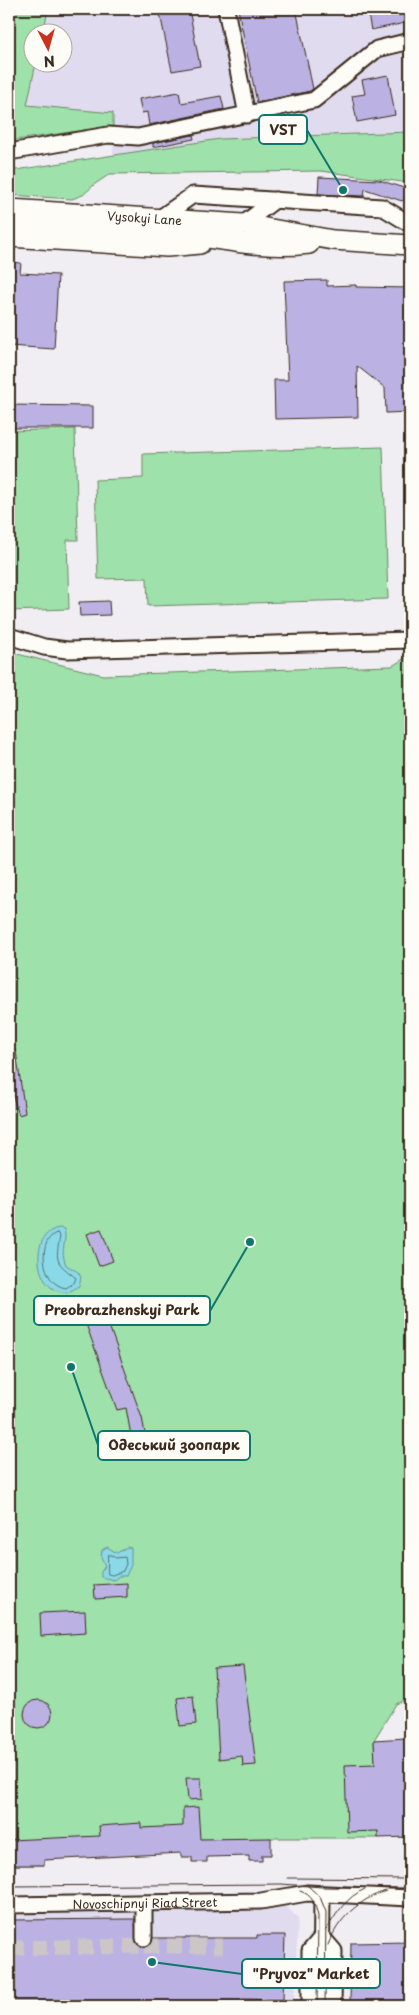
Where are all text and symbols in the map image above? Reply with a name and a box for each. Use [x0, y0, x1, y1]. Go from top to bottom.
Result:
north arrow [22, 22, 72, 72]
text: N [43, 50, 56, 72]
callout: VST [259, 115, 307, 144]
text: VST [269, 119, 298, 140]
street label: Vysokyi Lane [107, 206, 183, 229]
callout: Preobrazhenskyi Park [34, 1296, 210, 1325]
text: Preobrazhenskyi Park [44, 1299, 200, 1320]
callout: Одеський зоопарк [98, 1431, 250, 1460]
text: Одеський зоопарк [108, 1434, 240, 1455]
street label: Novoschipnyi Riad Street [73, 1893, 217, 1913]
callout: "Pryvoz" Market [242, 1959, 380, 1988]
text: "Pryvoz" Market [253, 1963, 370, 1984]

